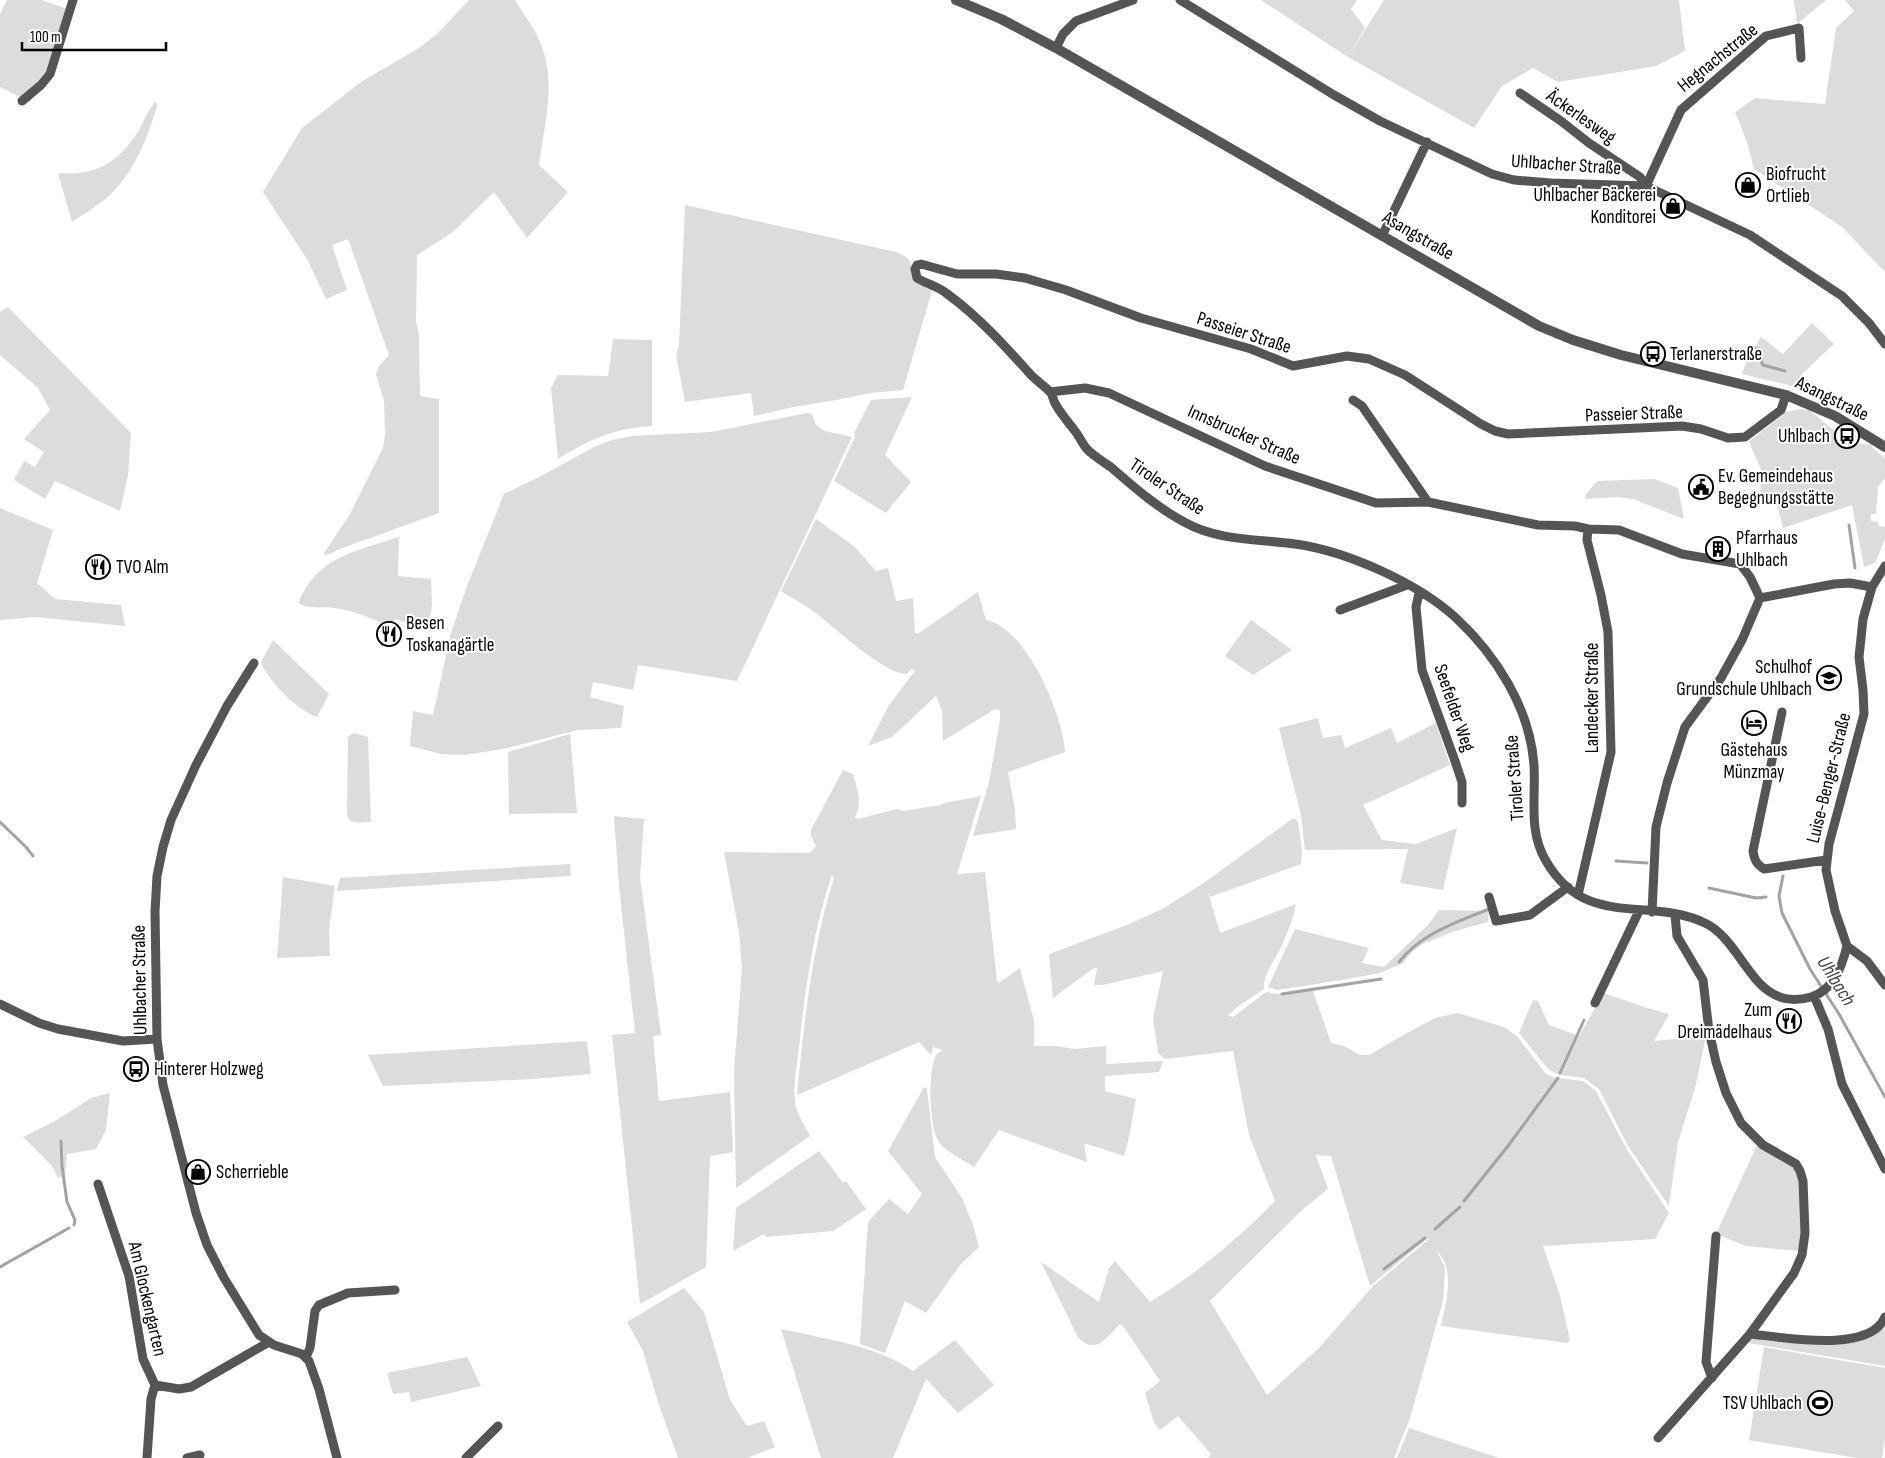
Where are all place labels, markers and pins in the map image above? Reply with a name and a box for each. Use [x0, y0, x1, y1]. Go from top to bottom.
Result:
place label: Biofrucht Ortlieb [1766, 163, 1827, 208]
shop icon: Biofrucht Ortlieb [1735, 172, 1761, 198]
place label: Uhlbacher Bäckerei Konditorei [1534, 184, 1656, 229]
shop icon: Uhlbacher Bäckerei Konditorei [1660, 193, 1686, 219]
bus stop icon: Terlanerstraße [1640, 341, 1666, 367]
place label: Terlanerstraße [1670, 343, 1762, 366]
bus stop icon: Uhlbach [1834, 423, 1860, 449]
place label: Uhlbach [1778, 425, 1830, 448]
place label: Ev. Gemeindehaus Begegnungsstätte [1718, 465, 1834, 510]
public building icon: Ev. Gemeindehaus Begegnungsstätte [1688, 474, 1714, 500]
place label: Pfarrhaus Uhlbach [1736, 527, 1798, 572]
building icon: Pfarrhaus Uhlbach [1705, 536, 1731, 562]
restaurant icon: TVO Alm [85, 554, 111, 580]
place label: TVO Alm [116, 556, 169, 579]
place label: Besen Toskanagärtle [406, 612, 494, 657]
restaurant icon: Besen Toskanagärtle [376, 621, 402, 647]
place label: Schulhof Grundschule Uhlbach [1676, 656, 1813, 701]
school or university icon: Schulhof Grundschule Uhlbach [1816, 665, 1842, 691]
hotel icon: Gästehaus Münzmay [1741, 710, 1767, 736]
place label: Gästehaus Münzmay [1720, 739, 1788, 784]
place label: Zum Dreimädelhaus [1678, 999, 1772, 1044]
restaurant icon: Zum Dreimädelhaus [1776, 1008, 1802, 1034]
bus stop icon: Hinterer Holzweg [123, 1056, 149, 1082]
place label: Hinterer Holzweg [154, 1058, 264, 1081]
shop icon: Scherrieble [185, 1159, 211, 1185]
place label: Scherrieble [216, 1161, 289, 1184]
sports icon: TSV Uhlbach [1807, 1390, 1833, 1416]
place label: TSV Uhlbach [1723, 1392, 1802, 1415]

